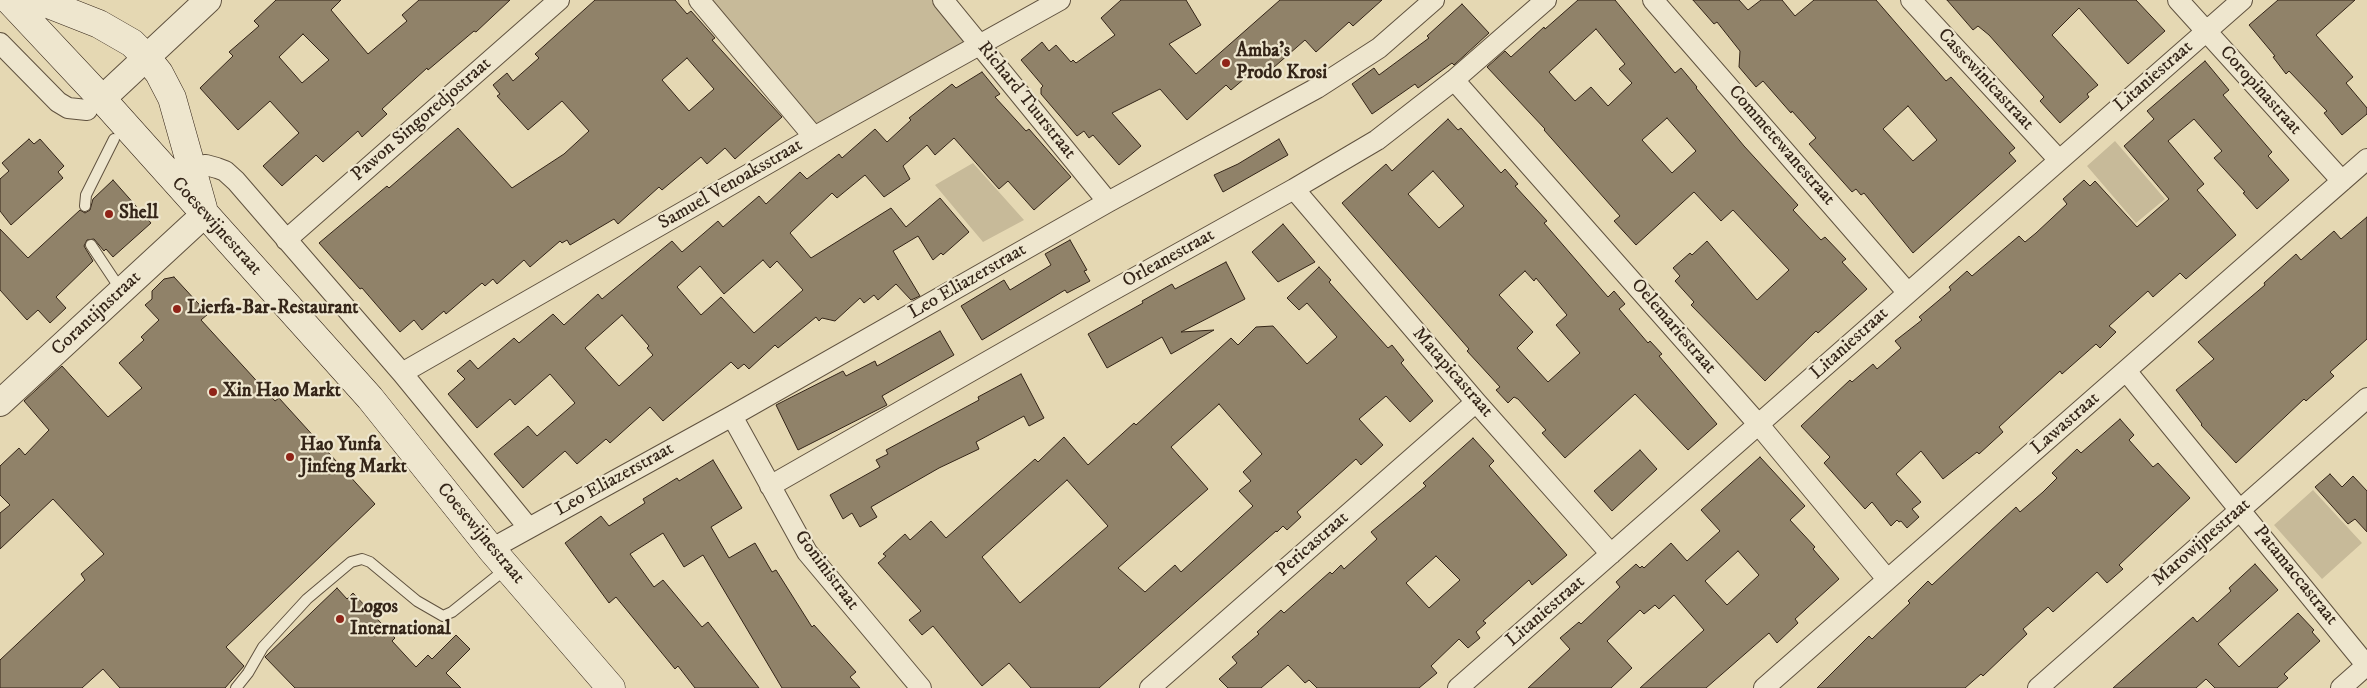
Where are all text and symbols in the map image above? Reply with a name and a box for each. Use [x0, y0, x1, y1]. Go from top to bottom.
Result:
street label: Cassewinicastraat [1932, 24, 2038, 136]
street label: Litaniestraat [2110, 37, 2198, 117]
street label: Richard Tuurstraat [972, 38, 1080, 164]
place label: Amba's Prodo Krosi [1236, 41, 1327, 85]
street label: Coropinastraat [2214, 42, 2306, 140]
street label: Pawon Singoredjostraat [348, 53, 496, 187]
marker: Amba's Prodo Krosi [1220, 57, 1232, 69]
street label: Commetewanestraat [1723, 81, 1839, 211]
street label: Samuel Venoaksstraat [655, 134, 807, 236]
street label: Coesewijnestraat [166, 173, 266, 281]
place label: Shell [119, 203, 158, 225]
marker: Shell [103, 208, 115, 220]
street label: Orleanestraat [1119, 224, 1219, 294]
street label: Leo Eliazerstraat [905, 239, 1031, 325]
street label: Corantijnstraat [48, 267, 146, 361]
street label: Oelemariestraat [1625, 275, 1721, 379]
place label: Lierfa-Bar-Restaurant [187, 298, 358, 320]
marker: Lierfa-Bar-Restaurant [171, 303, 183, 315]
street label: Litaniestraat [1806, 303, 1894, 385]
street label: Matapicastraat [1407, 323, 1497, 423]
place label: Xin Hao Markt [223, 381, 341, 403]
marker: Xin Hao Markt [207, 386, 219, 398]
street label: Lawastraat [2027, 388, 2105, 460]
place label: Hao Yunfa Jinfeng Markt [300, 435, 407, 479]
street label: Leo Eliazerstraat [552, 438, 678, 522]
marker: Hao Yunfa Jinfeng Markt [284, 451, 296, 463]
street label: Coesewijnestraat [431, 479, 529, 589]
street label: Marowijnestraat [2148, 494, 2256, 592]
street label: Pericastraat [1272, 507, 1354, 583]
street label: Patamaccastraat [2248, 522, 2342, 630]
street label: Goninistraat [789, 527, 863, 615]
street label: Litaniestraat [1502, 572, 1590, 652]
place label: Logos International [350, 597, 451, 641]
marker: Logos International [334, 613, 346, 625]

